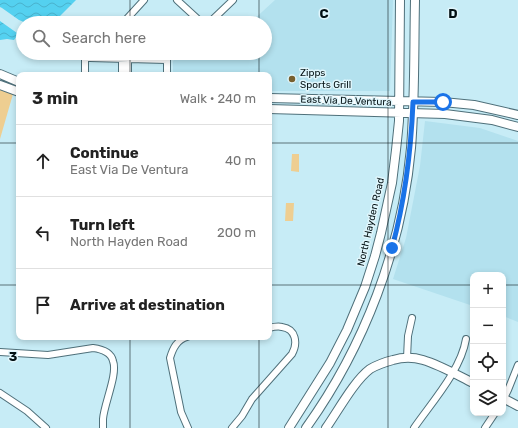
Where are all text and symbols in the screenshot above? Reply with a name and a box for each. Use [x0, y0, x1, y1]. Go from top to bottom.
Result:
text: C [319, 6, 329, 21]
text: D [448, 6, 458, 21]
search box [16, 16, 272, 60]
icon: search [30, 27, 52, 49]
text: Search here [62, 29, 146, 47]
place label: Zipps Sports Grill [300, 67, 351, 91]
marker: Zipps Sports Grill [287, 74, 297, 84]
text: 3 min [32, 88, 78, 108]
text: Walk · 240 m [180, 91, 256, 106]
street label: East Via De Ventura [300, 93, 392, 109]
route start [434, 93, 452, 111]
text: Continue [70, 144, 139, 162]
icon: ahead [32, 150, 54, 172]
text: 40 m [225, 153, 256, 168]
text: East Via De Ventura [70, 162, 188, 177]
street label: North Hayden Road [355, 176, 387, 267]
text: Turn left [70, 216, 135, 234]
icon: left [32, 222, 54, 244]
text: 200 m [217, 225, 256, 240]
text: North Hayden Road [70, 234, 188, 249]
route end [383, 239, 401, 257]
map controls [470, 272, 506, 416]
button: + [470, 272, 506, 308]
icon: arrive [32, 294, 54, 316]
text: Arrive at destination [70, 296, 225, 314]
button: − [470, 308, 506, 344]
button: locate [470, 344, 506, 380]
text: 3 [9, 349, 18, 364]
button: layers [470, 380, 506, 416]

